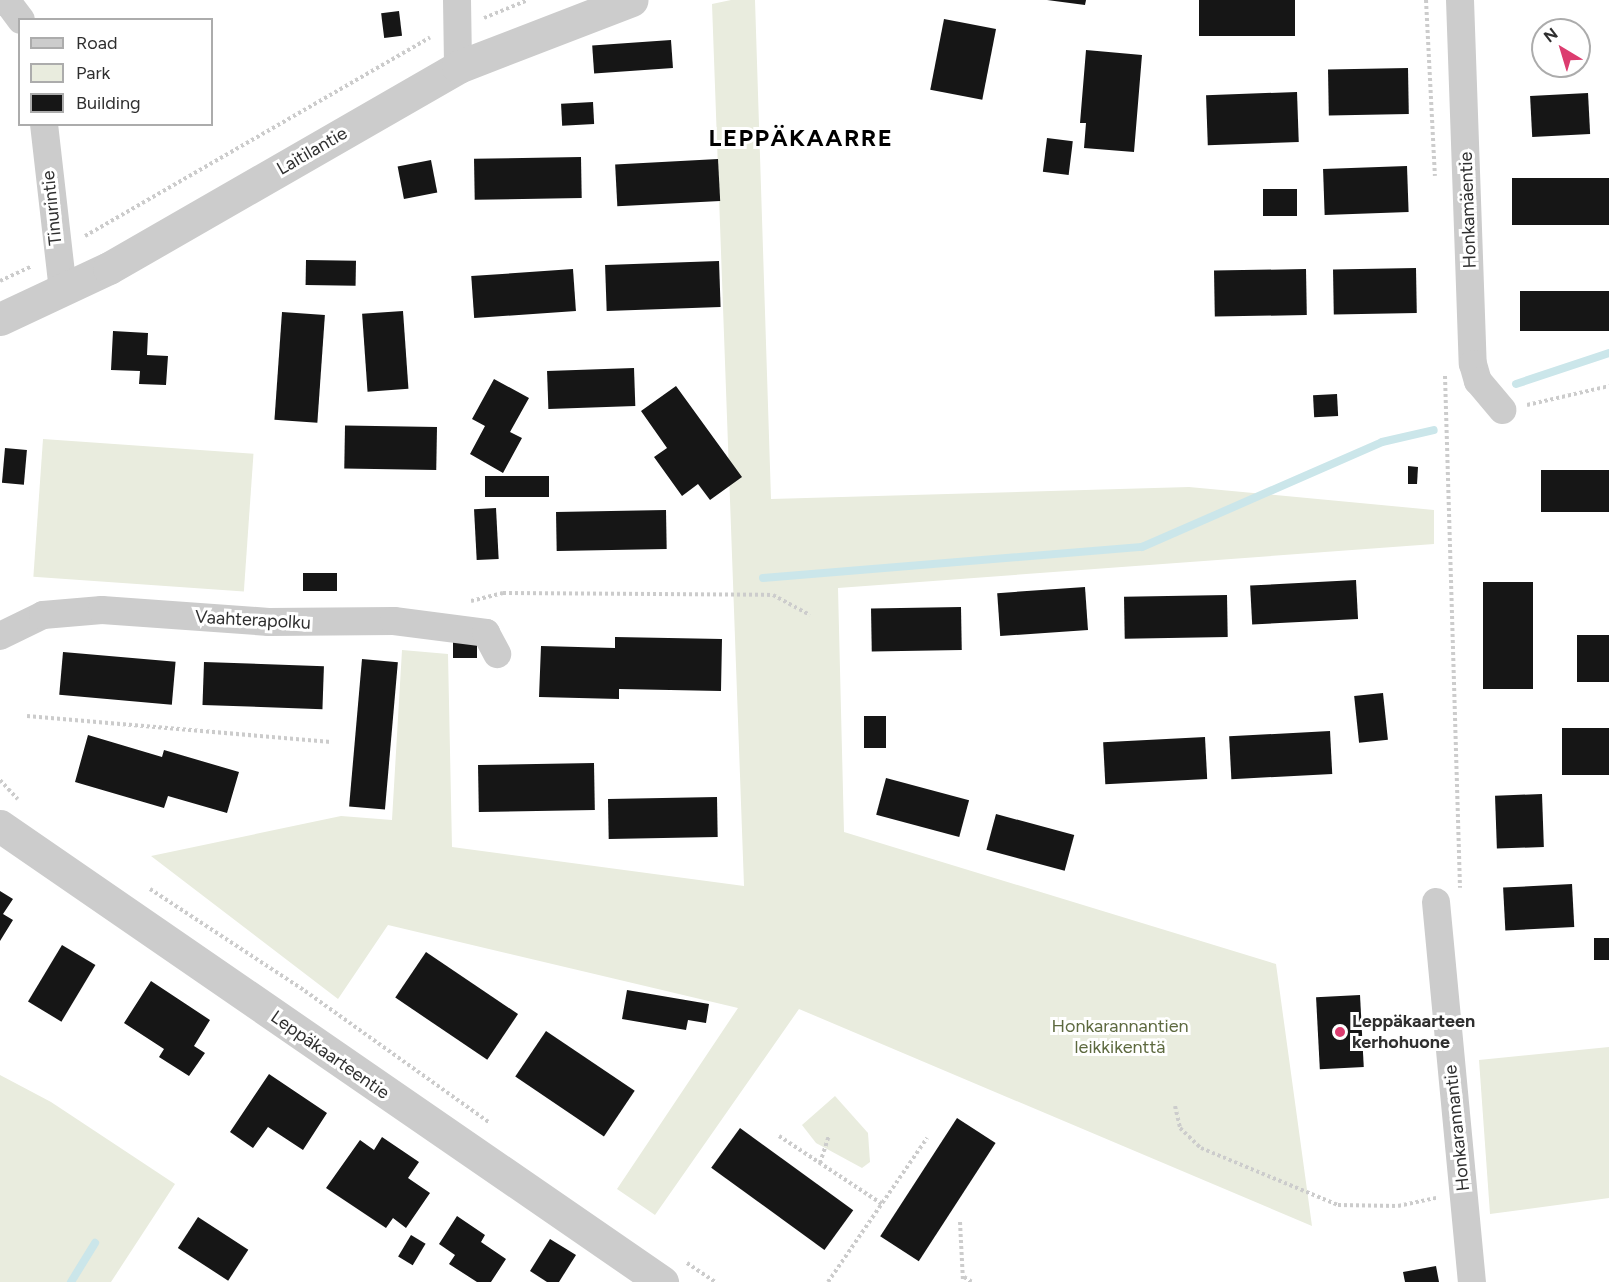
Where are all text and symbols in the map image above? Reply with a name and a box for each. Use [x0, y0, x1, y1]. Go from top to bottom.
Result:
legend [18, 18, 213, 126]
north arrow [1531, 18, 1591, 78]
text: N [1540, 24, 1562, 46]
text: Road [76, 32, 117, 54]
text: Park [76, 62, 110, 84]
text: Building [76, 92, 141, 114]
street label: Laitilantie [273, 122, 351, 180]
district label: LEPPÄKAARRE [709, 124, 893, 152]
street label: Honkamäentie [1455, 151, 1481, 269]
street label: Tinurintie [37, 169, 67, 247]
street label: Vaahterapolku [195, 606, 311, 634]
street label: Leppäkaarteentie [267, 1006, 393, 1104]
place label: Leppäkaarteen kerhohuone [1352, 1011, 1475, 1054]
park label: Honkarannantien leikkikenttä [1051, 1016, 1189, 1058]
marker: Leppäkaarteen kerhohuone [1333, 1025, 1347, 1039]
street label: Honkarannantie [1440, 1064, 1474, 1192]

